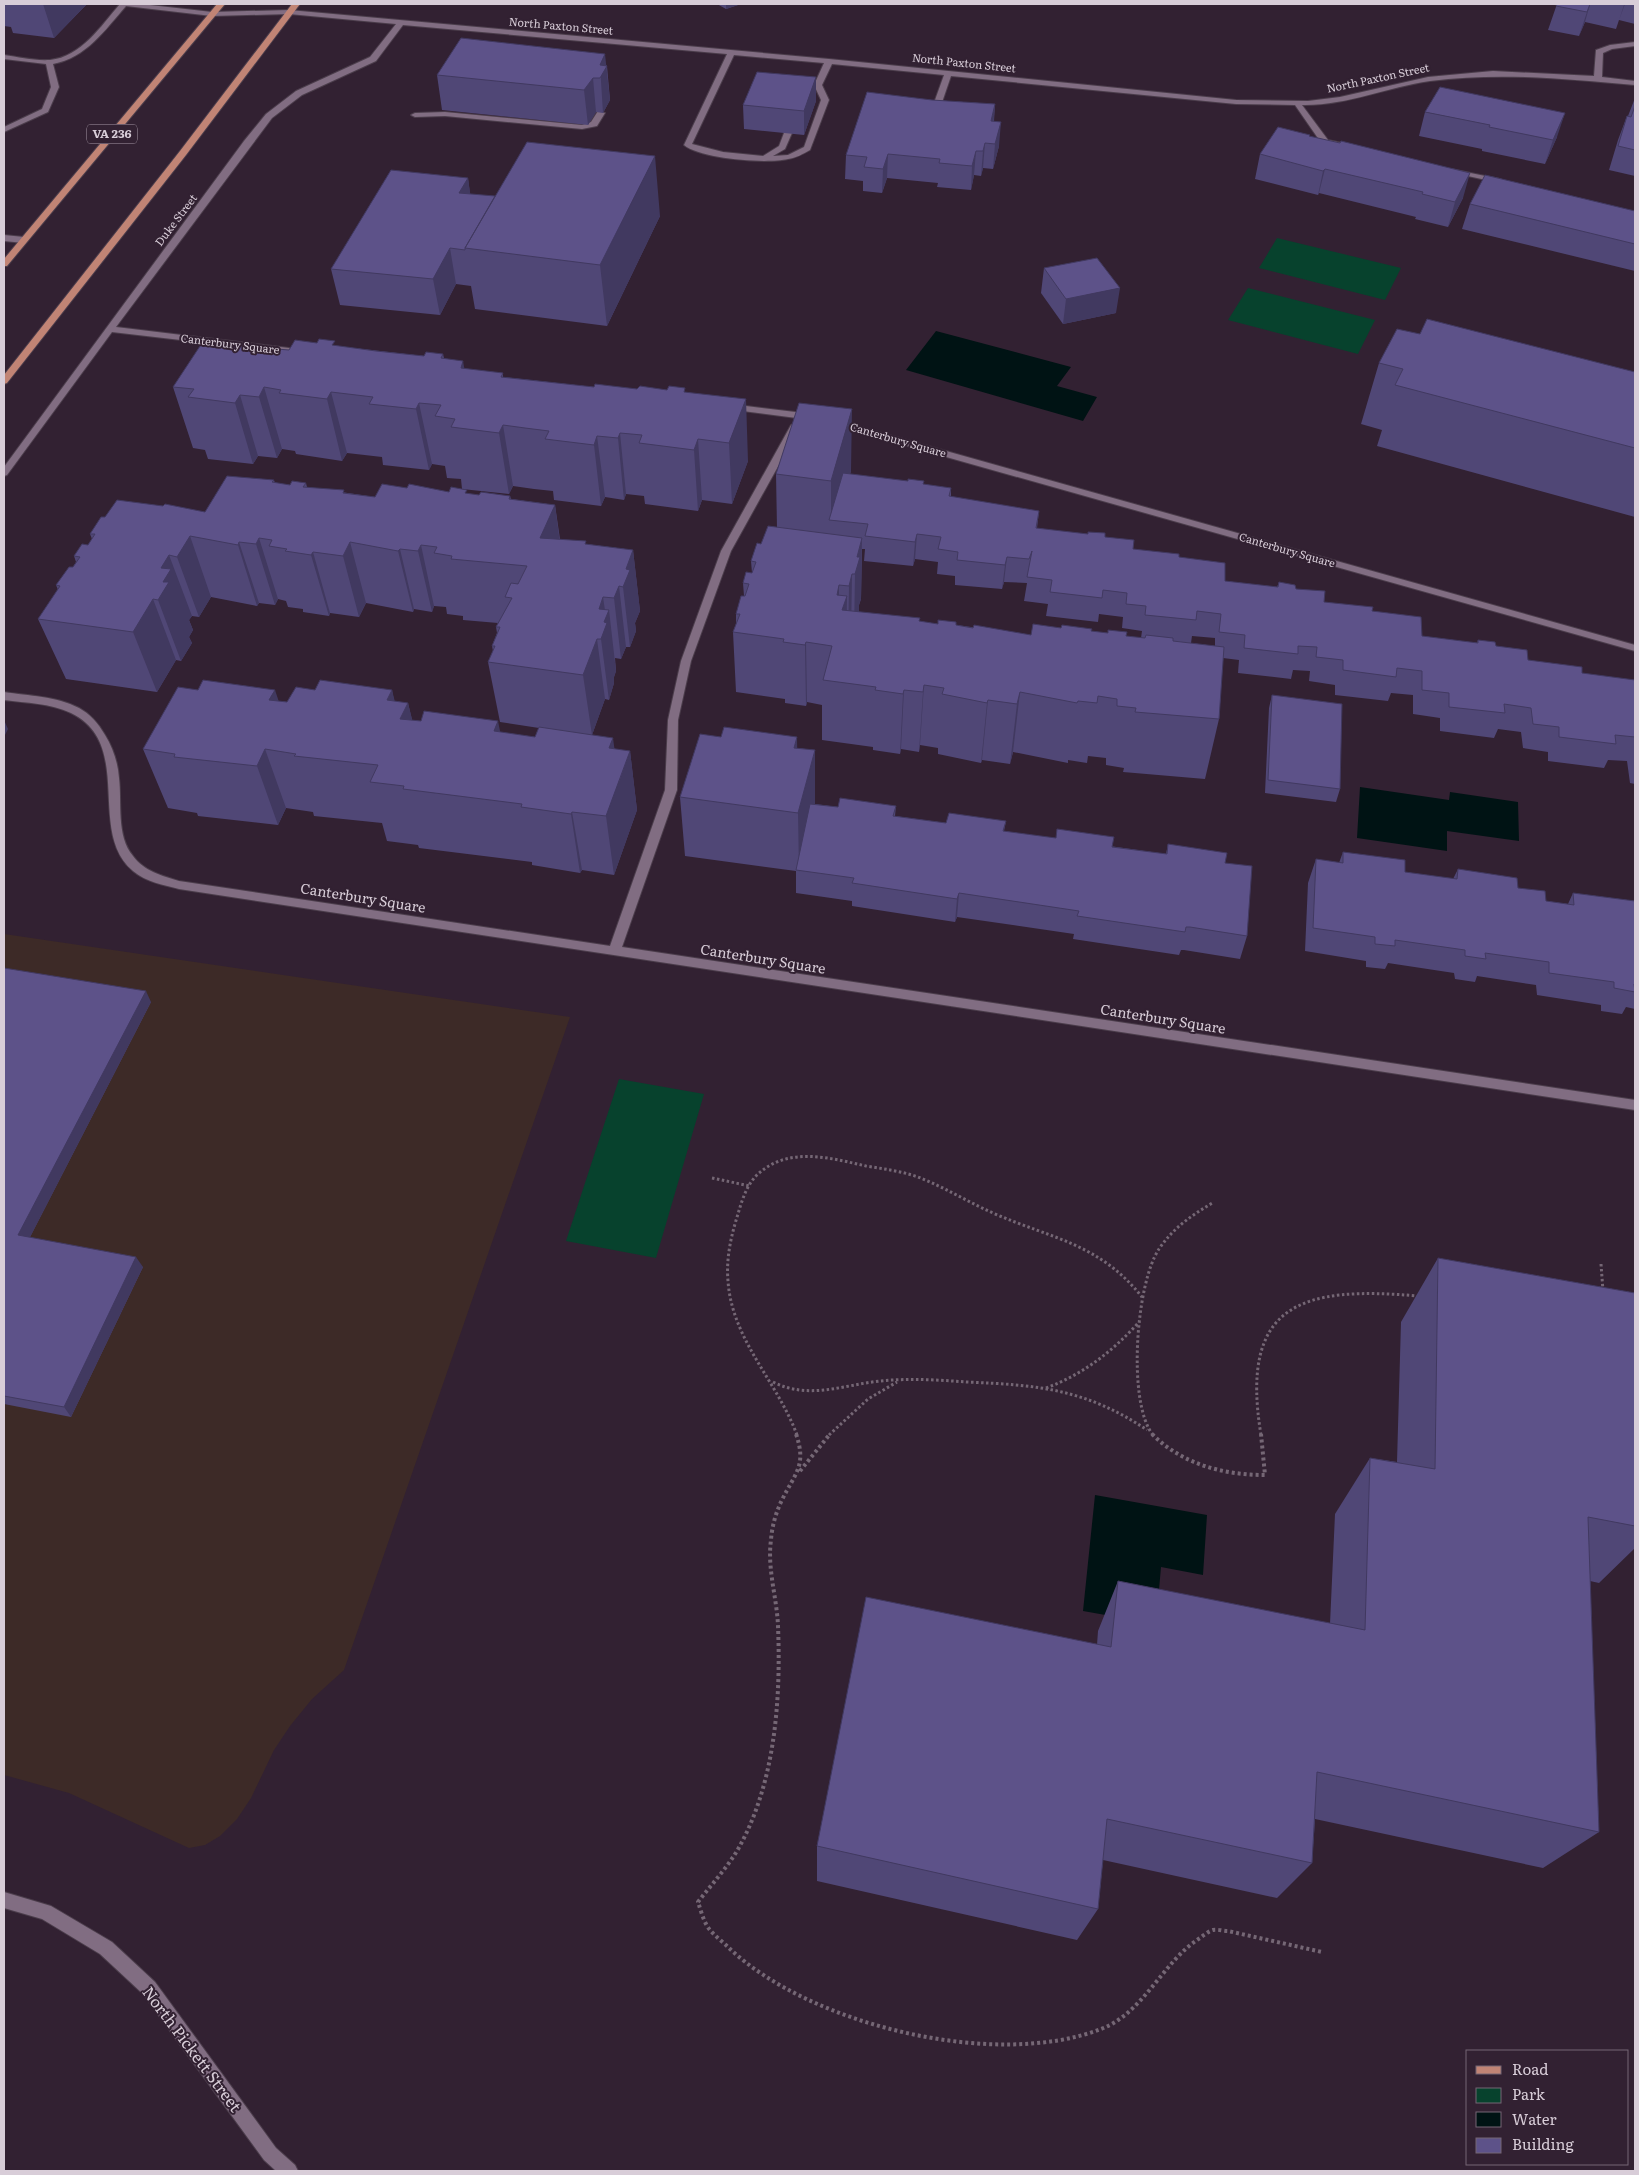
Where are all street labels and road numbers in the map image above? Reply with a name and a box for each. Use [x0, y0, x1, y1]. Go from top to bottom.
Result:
street label: North Paxton Street [508, 12, 614, 38]
street label: North Paxton Street [911, 49, 1017, 75]
street label: North Paxton Street [1325, 58, 1431, 96]
road number: VA 236 [87, 125, 137, 144]
street label: Duke Street [150, 190, 200, 249]
street label: Canterbury Square [180, 329, 281, 357]
street label: Canterbury Square [848, 418, 948, 460]
street label: Canterbury Square [1237, 528, 1337, 570]
street label: Canterbury Square [299, 877, 427, 917]
street label: Canterbury Square [699, 938, 827, 978]
street label: Canterbury Square [1099, 998, 1227, 1038]
street label: North Pickett Street [137, 1980, 248, 2117]

